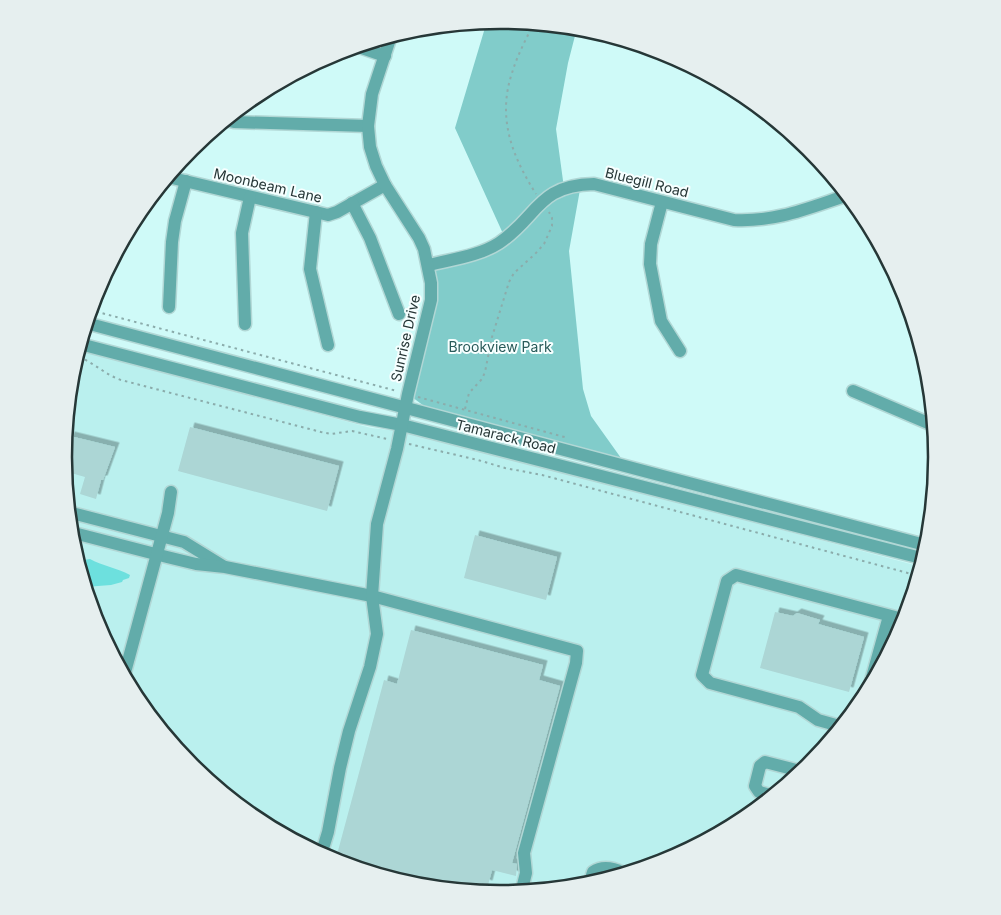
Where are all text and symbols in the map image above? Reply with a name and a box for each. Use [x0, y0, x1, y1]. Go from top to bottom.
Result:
street label: Bluegill Road [603, 163, 691, 201]
street label: Moonbeam Lane [212, 164, 324, 206]
street label: Sunrise Drive [387, 293, 423, 383]
park label: Brookview Park [448, 338, 552, 355]
street label: Tamarack Road [454, 415, 558, 457]

